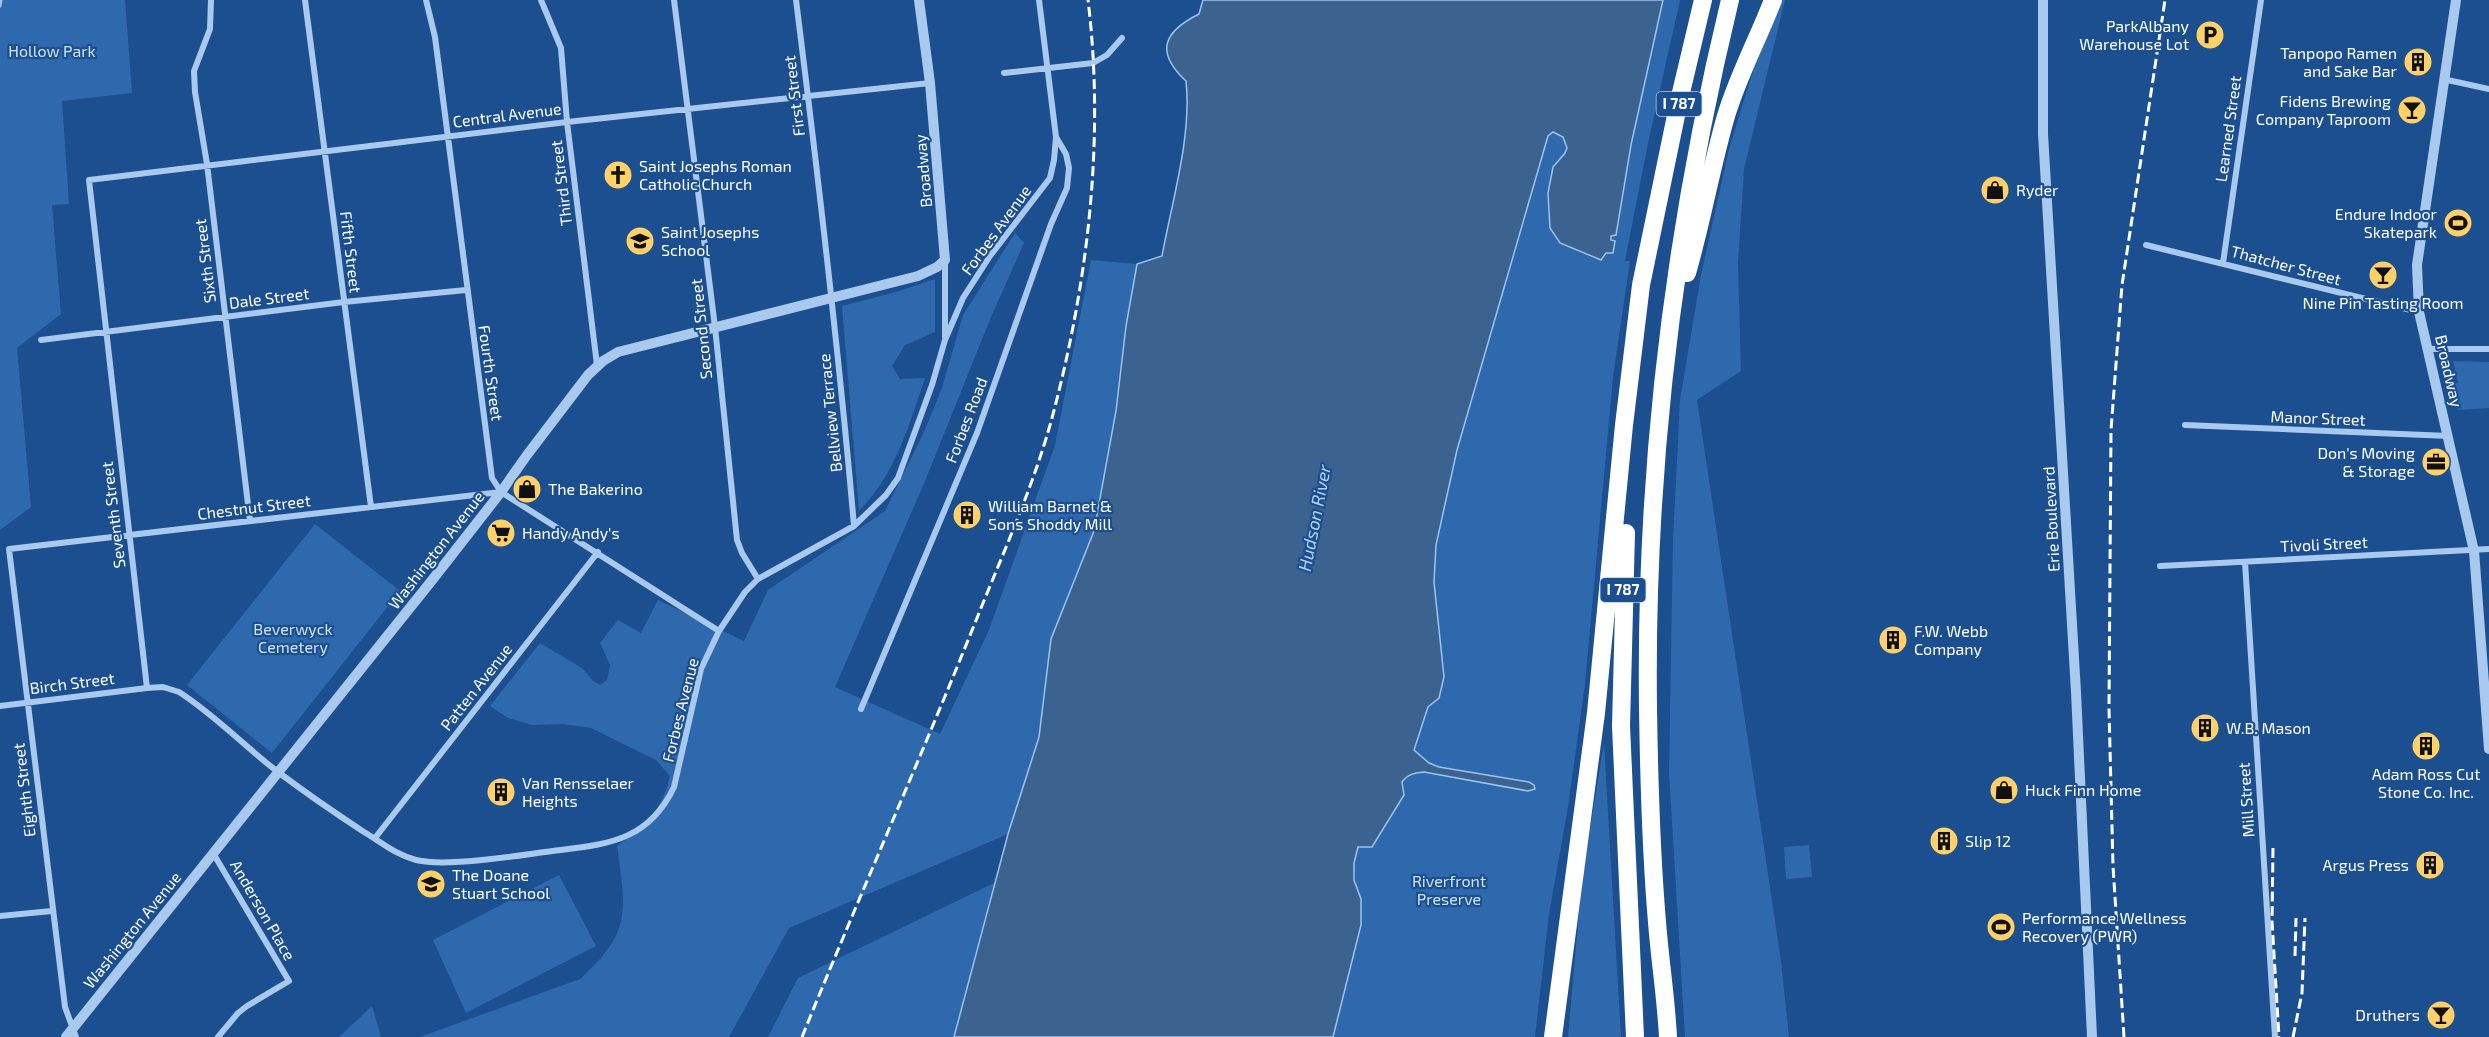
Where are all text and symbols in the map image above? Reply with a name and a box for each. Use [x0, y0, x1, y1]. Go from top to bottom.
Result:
place label: ParkAlbany Warehouse Lot [2079, 16, 2190, 53]
parking icon: ParkAlbany Warehouse Lot [2194, 19, 2226, 51]
park label: Hollow Park [8, 41, 96, 60]
place label: Tanpopo Ramen and Sake Bar [2280, 43, 2398, 80]
building icon: Tanpopo Ramen and Sake Bar [2402, 46, 2434, 78]
street label: First Street [779, 55, 808, 138]
street label: Learned Street [2211, 75, 2244, 183]
place label: Fidens Brewing Company Taproom [2256, 91, 2391, 128]
road number: I 787 [1656, 92, 1702, 116]
bar icon: Fidens Brewing Company Taproom [2396, 94, 2428, 126]
street label: Central Avenue [451, 98, 562, 131]
street label: Broadway [910, 133, 935, 209]
street label: Third Street [546, 139, 575, 227]
place label: Saint Josephs Roman Catholic Church [639, 156, 792, 193]
church icon: Saint Josephs Roman Catholic Church [602, 159, 634, 191]
shop icon: Ryder [1979, 174, 2011, 206]
place label: Ryder [2016, 180, 2059, 199]
street label: Forbes Avenue [957, 181, 1035, 278]
place label: Endure Indoor Skatepark [2335, 204, 2438, 241]
sports icon: Endure Indoor Skatepark [2442, 207, 2474, 239]
street label: Fifth Street [337, 210, 366, 294]
street label: Sixth Street [190, 218, 219, 304]
place label: Saint Josephs School [661, 222, 759, 259]
school or university icon: Saint Josephs School [624, 225, 656, 257]
street label: Thatcher Street [2229, 241, 2343, 288]
bar icon: Nine Pin Tasting Room [2367, 259, 2399, 291]
street label: Second Street [686, 278, 715, 380]
street label: Dale Street [228, 283, 310, 312]
place label: Nine Pin Tasting Room [2302, 293, 2464, 312]
street label: Fourth Street [475, 324, 508, 422]
street label: Broadway [2432, 333, 2467, 409]
street label: Bellview Terrace [814, 353, 845, 473]
street label: Forbes Road [941, 374, 991, 465]
street label: Manor Street [2270, 406, 2366, 429]
place label: Don's Moving & Storage [2317, 443, 2415, 480]
office icon: Don's Moving & Storage [2420, 446, 2452, 478]
street label: Seventh Street [97, 461, 128, 569]
water label: Hudson River [1293, 462, 1335, 573]
street label: Erie Boulevard [2038, 466, 2063, 572]
shop icon: The Bakerino [511, 473, 543, 505]
place label: The Bakerino [548, 479, 643, 498]
street label: Washington Avenue [384, 487, 488, 613]
street label: Chestnut Street [196, 490, 312, 523]
place label: William Barnet & Sons Shoddy Mill [988, 496, 1112, 533]
building icon: William Barnet & Sons Shoddy Mill [951, 499, 983, 531]
supermarket icon: Handy Andy's [485, 517, 517, 549]
place label: Handy Andy's [522, 523, 620, 542]
street label: Tivoli Street [2280, 532, 2368, 555]
road number: I 787 [1600, 578, 1646, 602]
park label: Beverwyck Cemetery [253, 619, 333, 656]
place label: F.W. Webb Company [1914, 621, 1988, 658]
building icon: F.W. Webb Company [1877, 624, 1909, 656]
street label: Patten Avenue [436, 639, 515, 734]
street label: Forbes Avenue [657, 656, 702, 764]
street label: Birch Street [28, 668, 115, 697]
building icon: W.B. Mason [2189, 712, 2221, 744]
place label: W.B. Mason [2226, 718, 2311, 737]
building icon: Adam Ross Cut Stone Co. Inc. [2410, 730, 2442, 762]
street label: Eighth Street [8, 742, 39, 838]
street label: Mill Street [2233, 762, 2258, 838]
place label: Adam Ross Cut Stone Co. Inc. [2372, 764, 2480, 801]
place label: Van Rensselaer Heights [522, 773, 635, 810]
shop icon: Huck Finn Home [1988, 774, 2020, 806]
building icon: Van Rensselaer Heights [485, 776, 517, 808]
place label: Huck Finn Home [2025, 780, 2141, 799]
building icon: Slip 12 [1928, 825, 1960, 857]
place label: Slip 12 [1965, 831, 2011, 850]
building icon: Argus Press [2414, 849, 2446, 881]
place label: Argus Press [2322, 855, 2409, 874]
street label: Anderson Place [227, 856, 300, 963]
place label: The Doane Stuart School [452, 865, 550, 902]
street label: Washington Avenue [79, 867, 185, 992]
school or university icon: The Doane Stuart School [415, 868, 447, 900]
park label: Riverfront Preserve [1412, 871, 1486, 908]
place label: Performance Wellness Recovery (PWR) [2022, 908, 2187, 945]
sports icon: Performance Wellness Recovery (PWR) [1985, 911, 2017, 943]
bar icon: Druthers [2425, 999, 2457, 1031]
place label: Druthers [2355, 1005, 2420, 1024]

